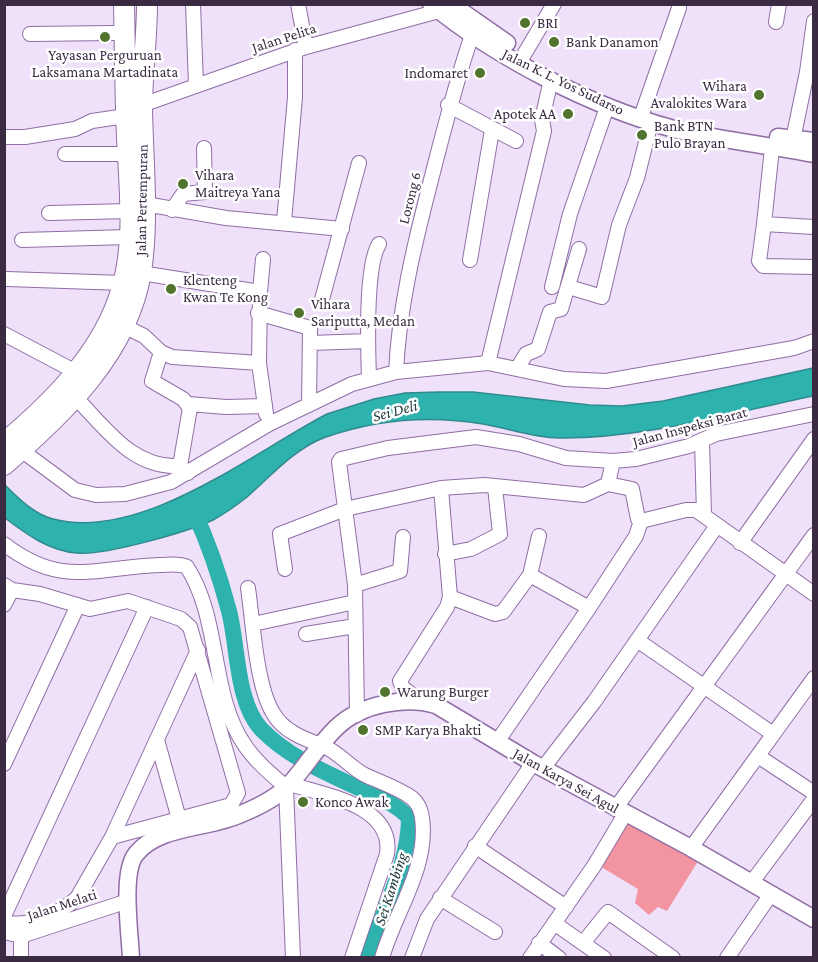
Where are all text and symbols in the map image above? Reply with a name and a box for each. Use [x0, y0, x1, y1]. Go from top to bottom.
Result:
place label: BRI [537, 14, 558, 32]
marker: BRI [518, 16, 532, 30]
street label: Jalan Pelita [250, 19, 318, 57]
marker: Yayasan Perguruan Laksamana Martadinata [98, 30, 112, 44]
place label: Bank Danamon [566, 33, 659, 51]
marker: Bank Danamon [547, 35, 561, 49]
street label: Jalan K. L. Yos Sudarso [499, 45, 627, 119]
place label: Yayasan Perguruan Laksamana Martadinata [32, 46, 178, 81]
place label: Indomaret [404, 64, 468, 82]
marker: Indomaret [473, 66, 487, 80]
place label: Wihara Avalokites Wara [650, 77, 747, 112]
marker: Wihara Avalokites Wara [752, 88, 766, 102]
place label: Apotek AA [494, 105, 556, 123]
marker: Apotek AA [561, 107, 575, 121]
place label: Bank BTN Pulo Brayan [654, 117, 726, 152]
marker: Bank BTN Pulo Brayan [635, 128, 649, 142]
street label: Jalan Pertempuran [132, 144, 152, 256]
place label: Vihara Maitreya Yana [195, 166, 280, 201]
street label: Lorong 6 [395, 170, 425, 226]
marker: Vihara Maitreya Yana [176, 177, 190, 191]
place label: Klenteng Kwan Te Kong [183, 271, 268, 306]
marker: Klenteng Kwan Te Kong [164, 282, 178, 296]
place label: Vihara Sariputta, Medan [311, 295, 415, 330]
marker: Vihara Sariputta, Medan [292, 306, 306, 320]
water label: Sei Deli [370, 396, 420, 426]
street label: Jalan Inspeksi Barat [631, 403, 749, 451]
place label: Warung Burger [397, 683, 489, 701]
marker: Warung Burger [378, 685, 392, 699]
place label: SMP Karya Bhakti [375, 721, 481, 739]
marker: SMP Karya Bhakti [356, 723, 370, 737]
street label: Jalan Karya Sei Agul [510, 744, 622, 818]
place label: Konco Awak [315, 793, 389, 811]
marker: Konco Awak [296, 795, 310, 809]
water label: Sei Kambing [370, 850, 412, 928]
street label: Jalan Melati [25, 885, 99, 925]

